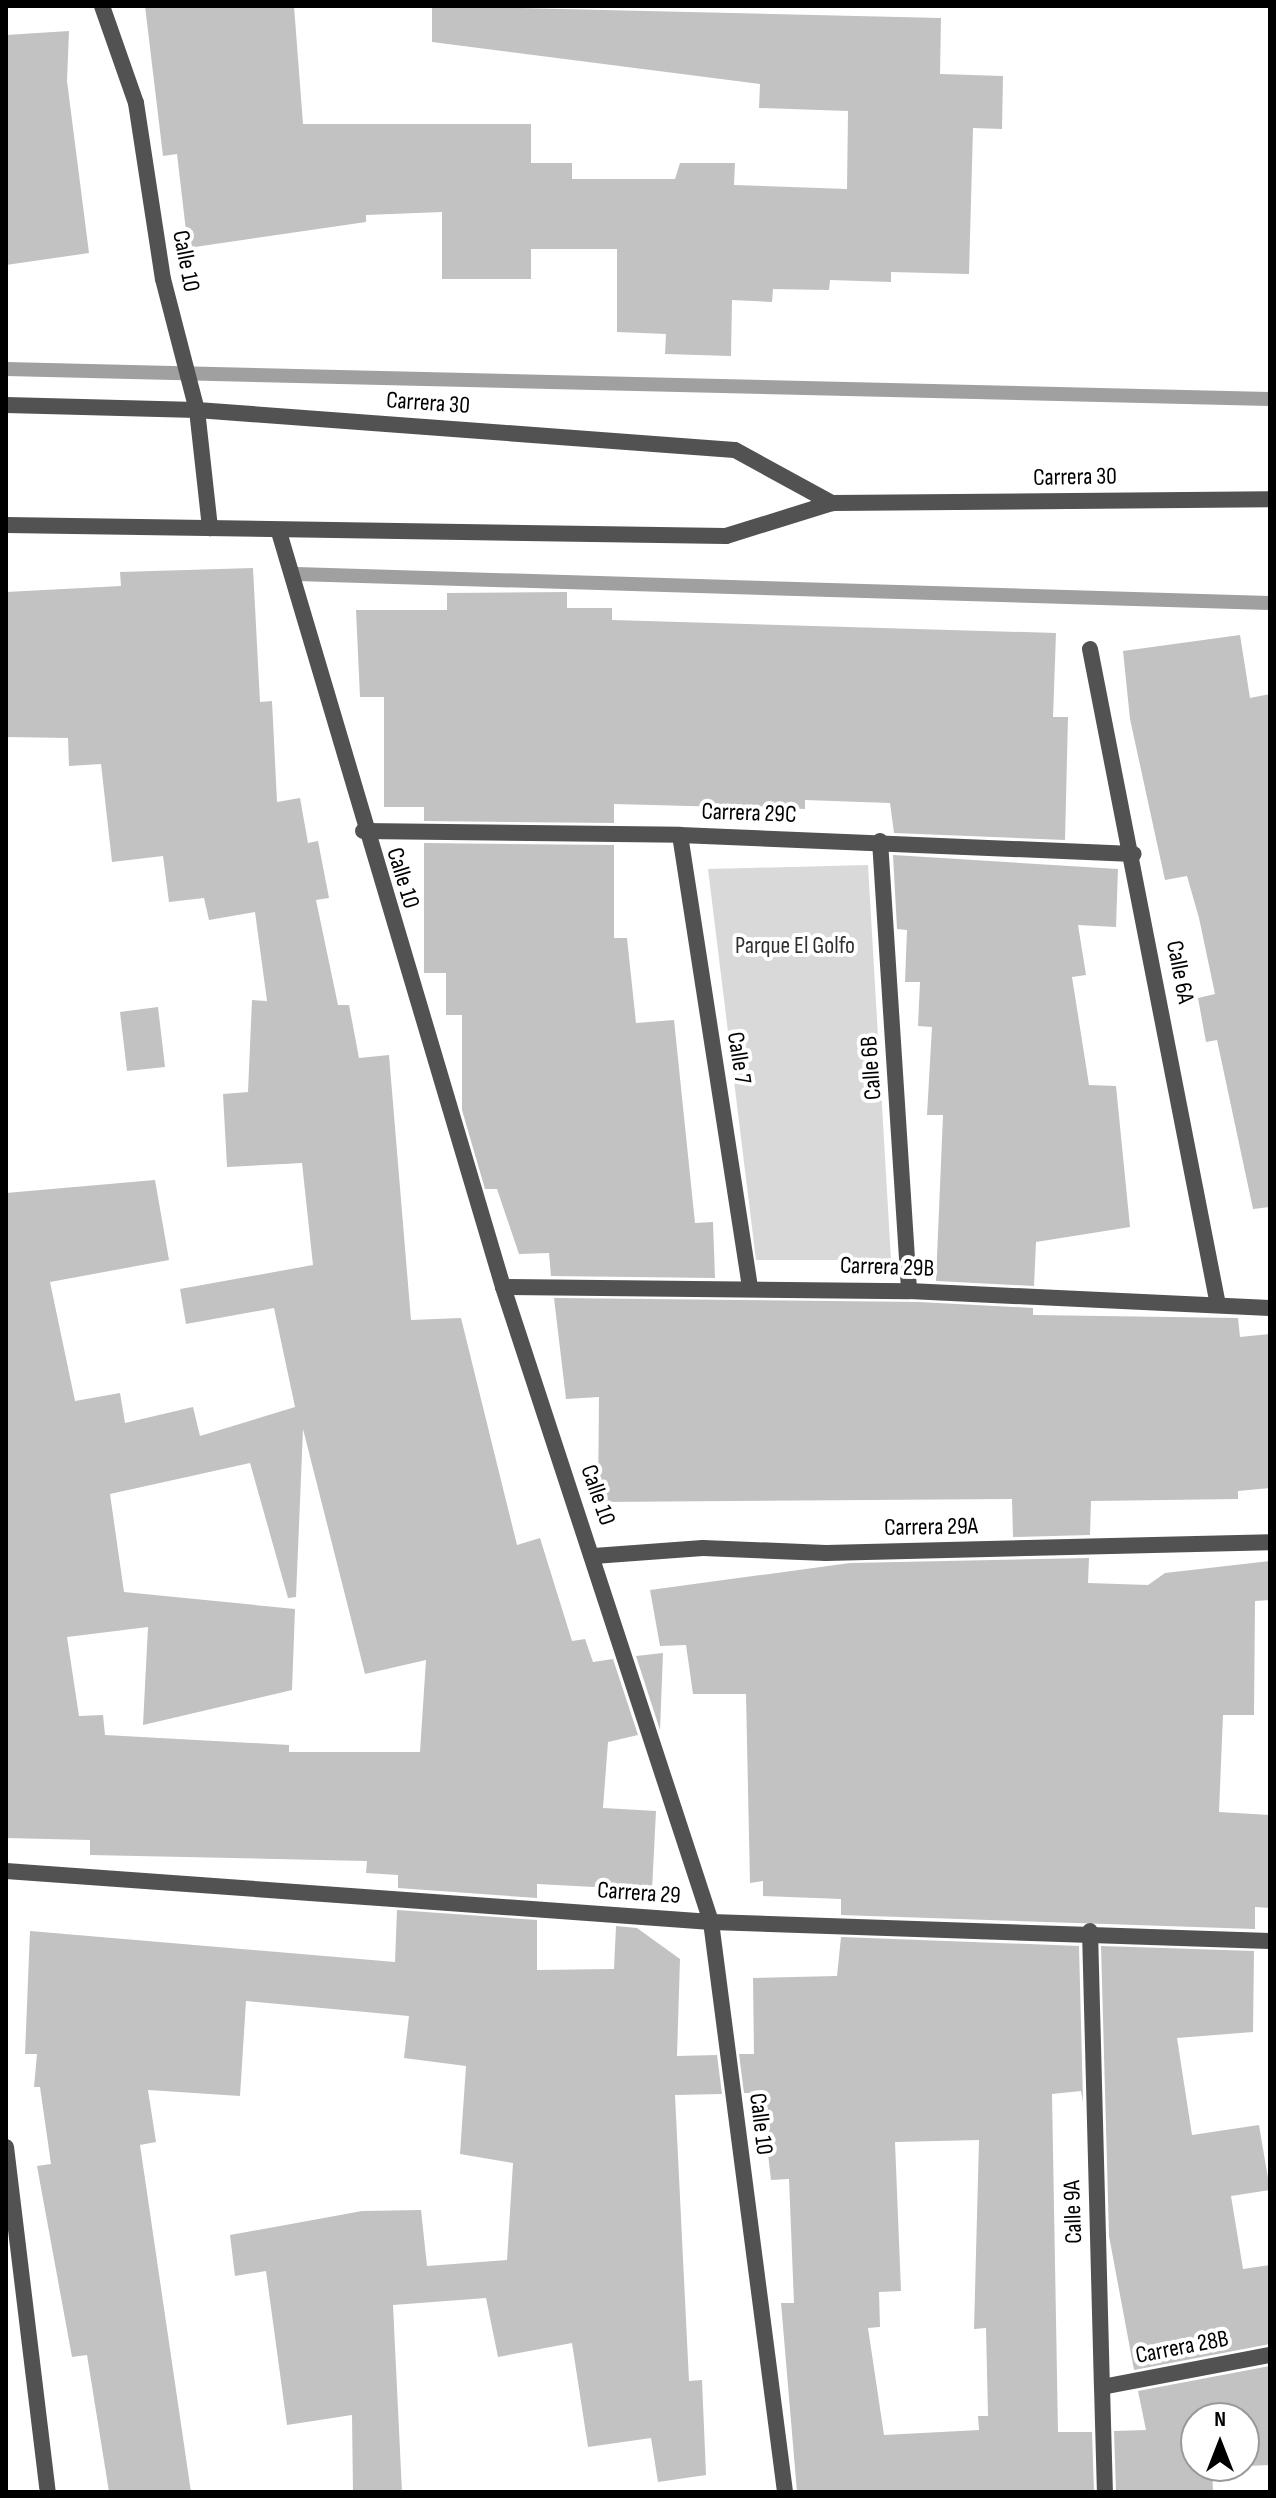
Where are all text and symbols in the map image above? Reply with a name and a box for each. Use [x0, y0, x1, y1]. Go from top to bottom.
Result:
street label: Calle 10 [166, 228, 206, 294]
street label: Carrera 30 [385, 386, 471, 420]
street label: Carrera 30 [1033, 462, 1117, 492]
street label: Carrera 29C [701, 797, 797, 829]
street label: Calle 10 [380, 844, 426, 912]
park label: Parque El Golfo [735, 932, 855, 960]
street label: Calle 6A [1160, 938, 1200, 1006]
street label: Calle 7 [721, 1030, 757, 1086]
street label: Calle 6B [854, 1035, 888, 1101]
street label: Carrera 29B [839, 1251, 935, 1283]
street label: Calle 10 [574, 1461, 622, 1529]
street label: Carrera 29A [884, 1512, 978, 1542]
street label: Carrera 29 [596, 1876, 682, 1910]
street label: Calle 10 [743, 2091, 779, 2157]
street label: Calle 9A [1057, 2180, 1089, 2244]
street label: Carrera 28B [1133, 2324, 1231, 2370]
north arrow [1180, 2402, 1260, 2482]
text: N [1214, 2406, 1226, 2433]

